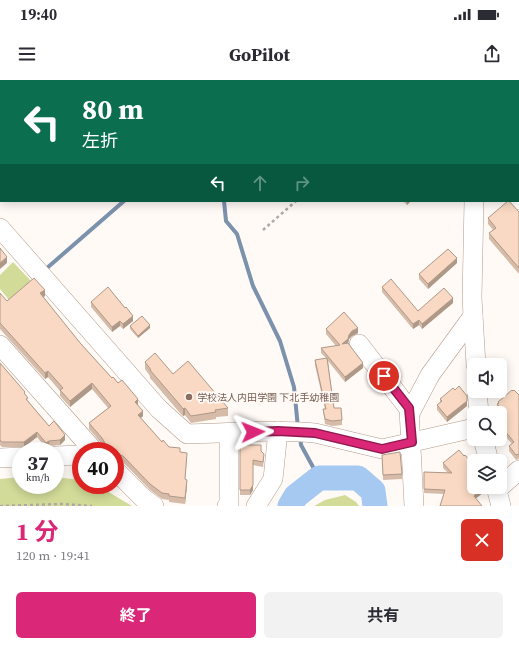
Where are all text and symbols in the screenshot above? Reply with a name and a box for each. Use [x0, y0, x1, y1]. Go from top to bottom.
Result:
text: 19:40 [20, 4, 57, 25]
text: GoPilot [229, 42, 290, 67]
icon: menu [16, 43, 38, 65]
icon: share [481, 43, 503, 65]
text: 80 m [82, 90, 144, 128]
icon: left [16, 96, 68, 148]
text: 左折 [82, 128, 118, 153]
icon: left [207, 172, 229, 194]
icon: ahead [249, 172, 271, 194]
icon: right [291, 172, 313, 194]
map controls [467, 358, 507, 494]
button: sound [467, 358, 507, 398]
pin [367, 359, 401, 393]
icon: arrive [373, 365, 395, 387]
place label: 学校法人内田学園 下北手幼稚園 [197, 391, 339, 404]
marker: 学校法人内田学園 下北手幼稚園 [184, 392, 194, 402]
button: search [467, 406, 507, 446]
position arrow [232, 411, 274, 453]
speed limit sign: 40 [72, 442, 124, 494]
text: 37 [27, 449, 49, 477]
button: layers [467, 454, 507, 494]
text: km/h [26, 471, 50, 484]
text: 1 分 [16, 515, 58, 548]
button: close [461, 519, 503, 561]
text: 120 m · 19:41 [16, 547, 90, 564]
button: 終了 [16, 592, 256, 638]
button: 共有 [264, 592, 503, 638]

